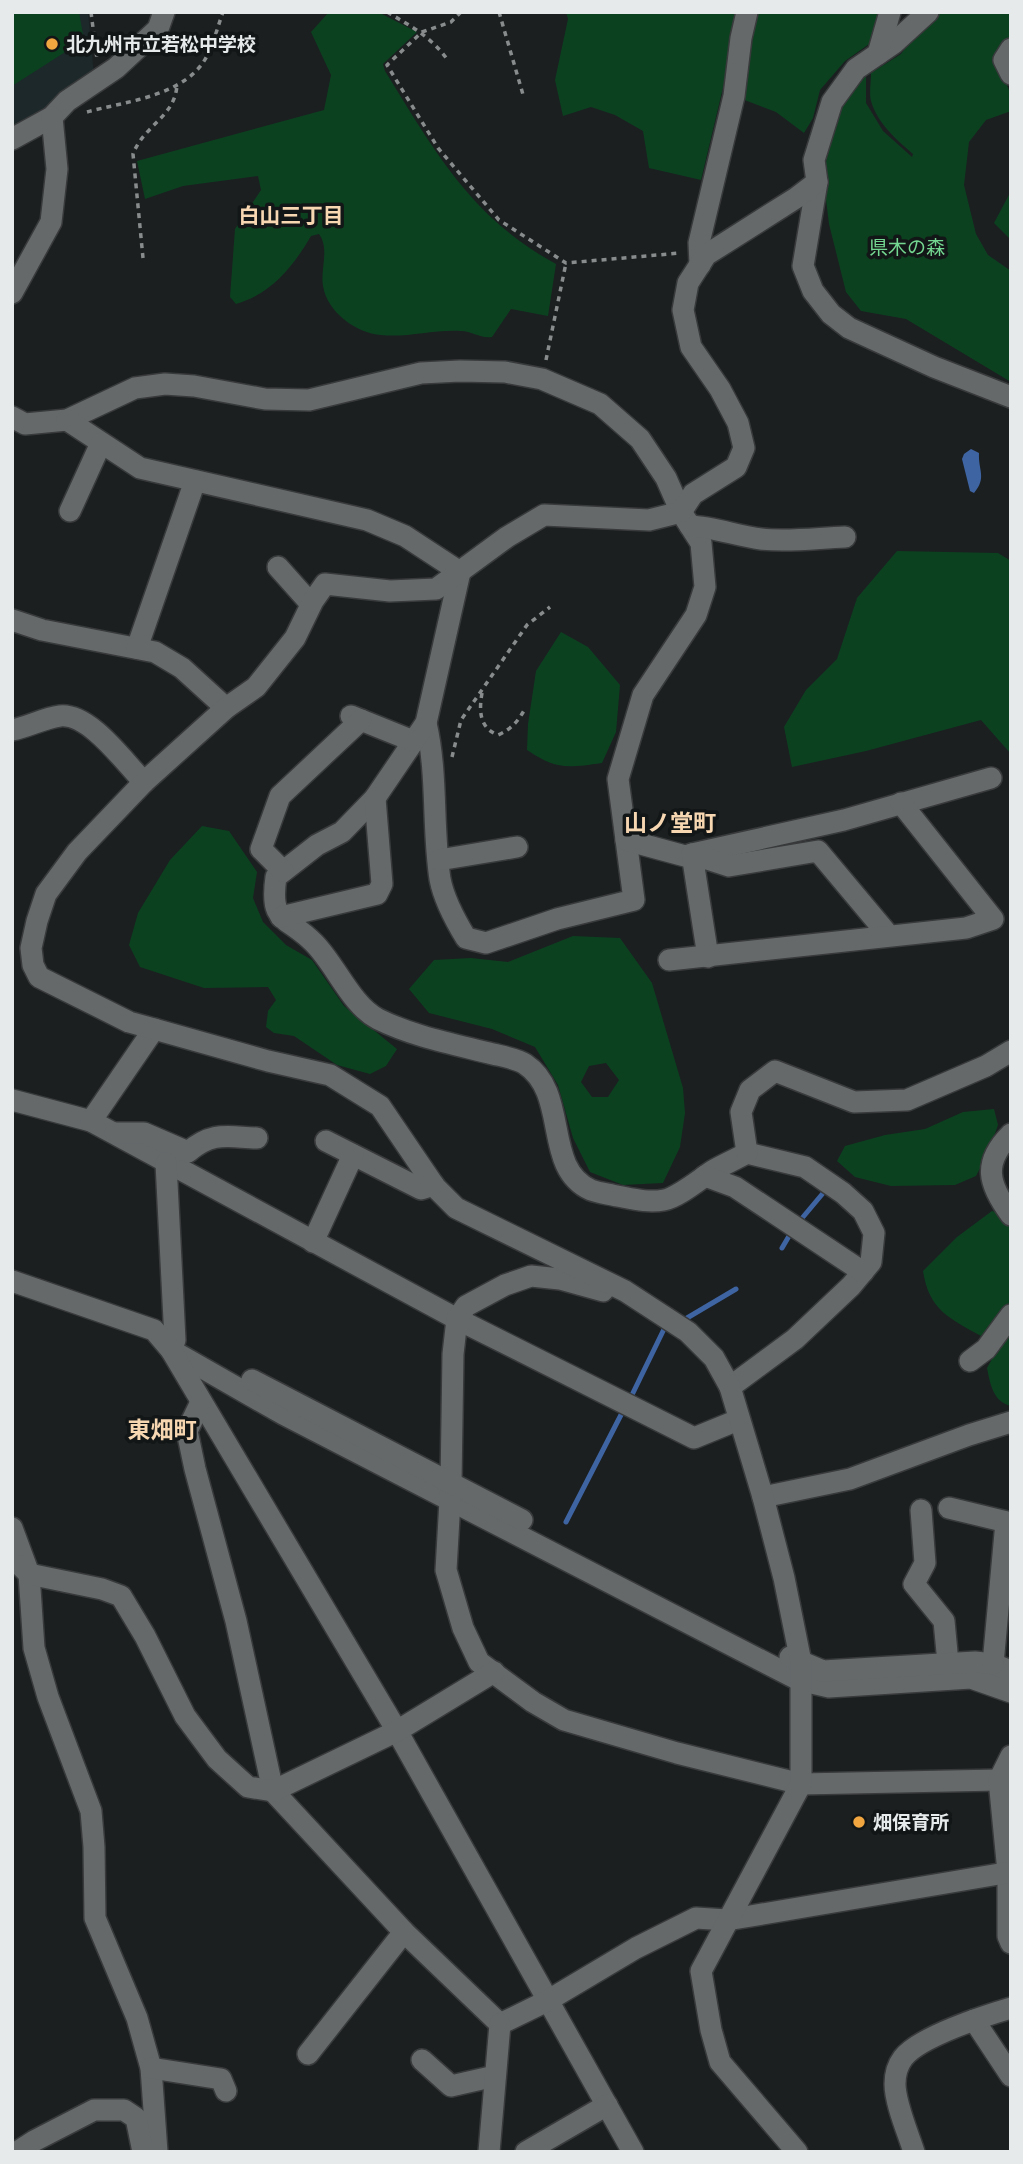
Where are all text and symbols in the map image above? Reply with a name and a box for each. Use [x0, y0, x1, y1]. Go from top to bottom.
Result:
place label: 北九州市立若松中学校 [66, 32, 256, 55]
marker: 北九州市立若松中学校 [44, 36, 60, 52]
district label: 白山三丁目 [239, 202, 344, 227]
park label: 県木の森 [869, 235, 945, 258]
district label: 山ノ堂町 [624, 808, 716, 836]
district label: 東畑町 [128, 1415, 197, 1443]
place label: 畑保育所 [873, 1810, 949, 1833]
marker: 畑保育所 [851, 1814, 867, 1830]

